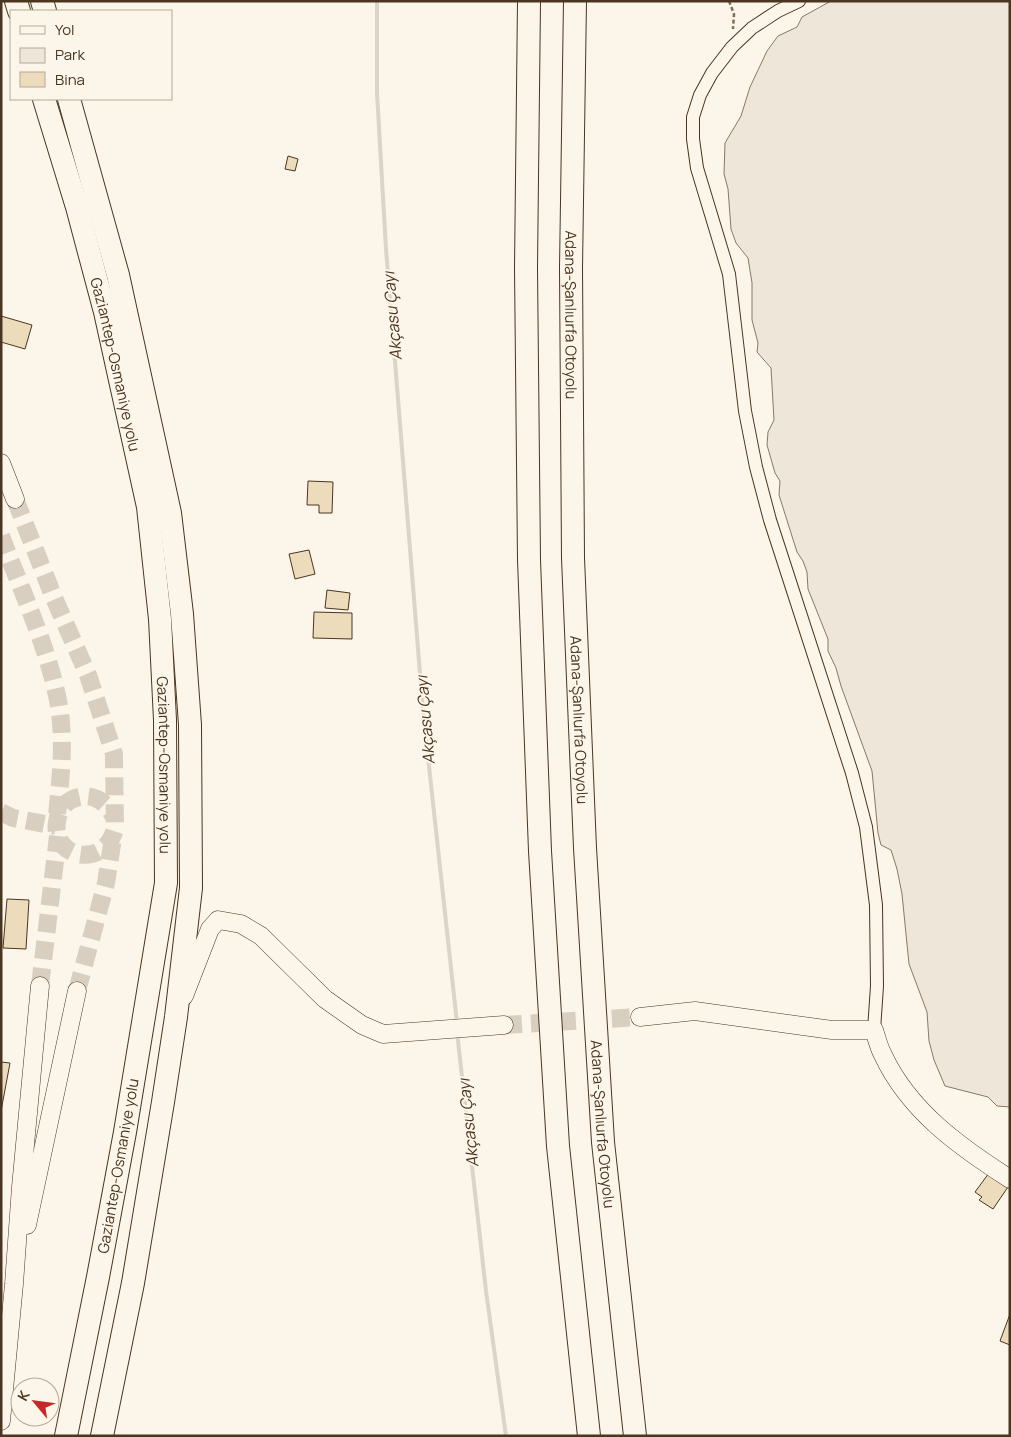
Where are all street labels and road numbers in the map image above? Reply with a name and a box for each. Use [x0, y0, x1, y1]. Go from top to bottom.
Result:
street label: Adana-Şanlıurfa Otoyolu [560, 230, 582, 399]
street label: Gaziantep-Osmaniye yolu [86, 275, 146, 453]
street label: Adana-Şanlıurfa Otoyolu [566, 635, 594, 805]
street label: Gaziantep-Osmaniye yolu [152, 676, 176, 854]
street label: Adana-Şanlıurfa Otoyolu [586, 1039, 621, 1209]
street label: Gaziantep-Osmaniye yolu [92, 1077, 144, 1255]

